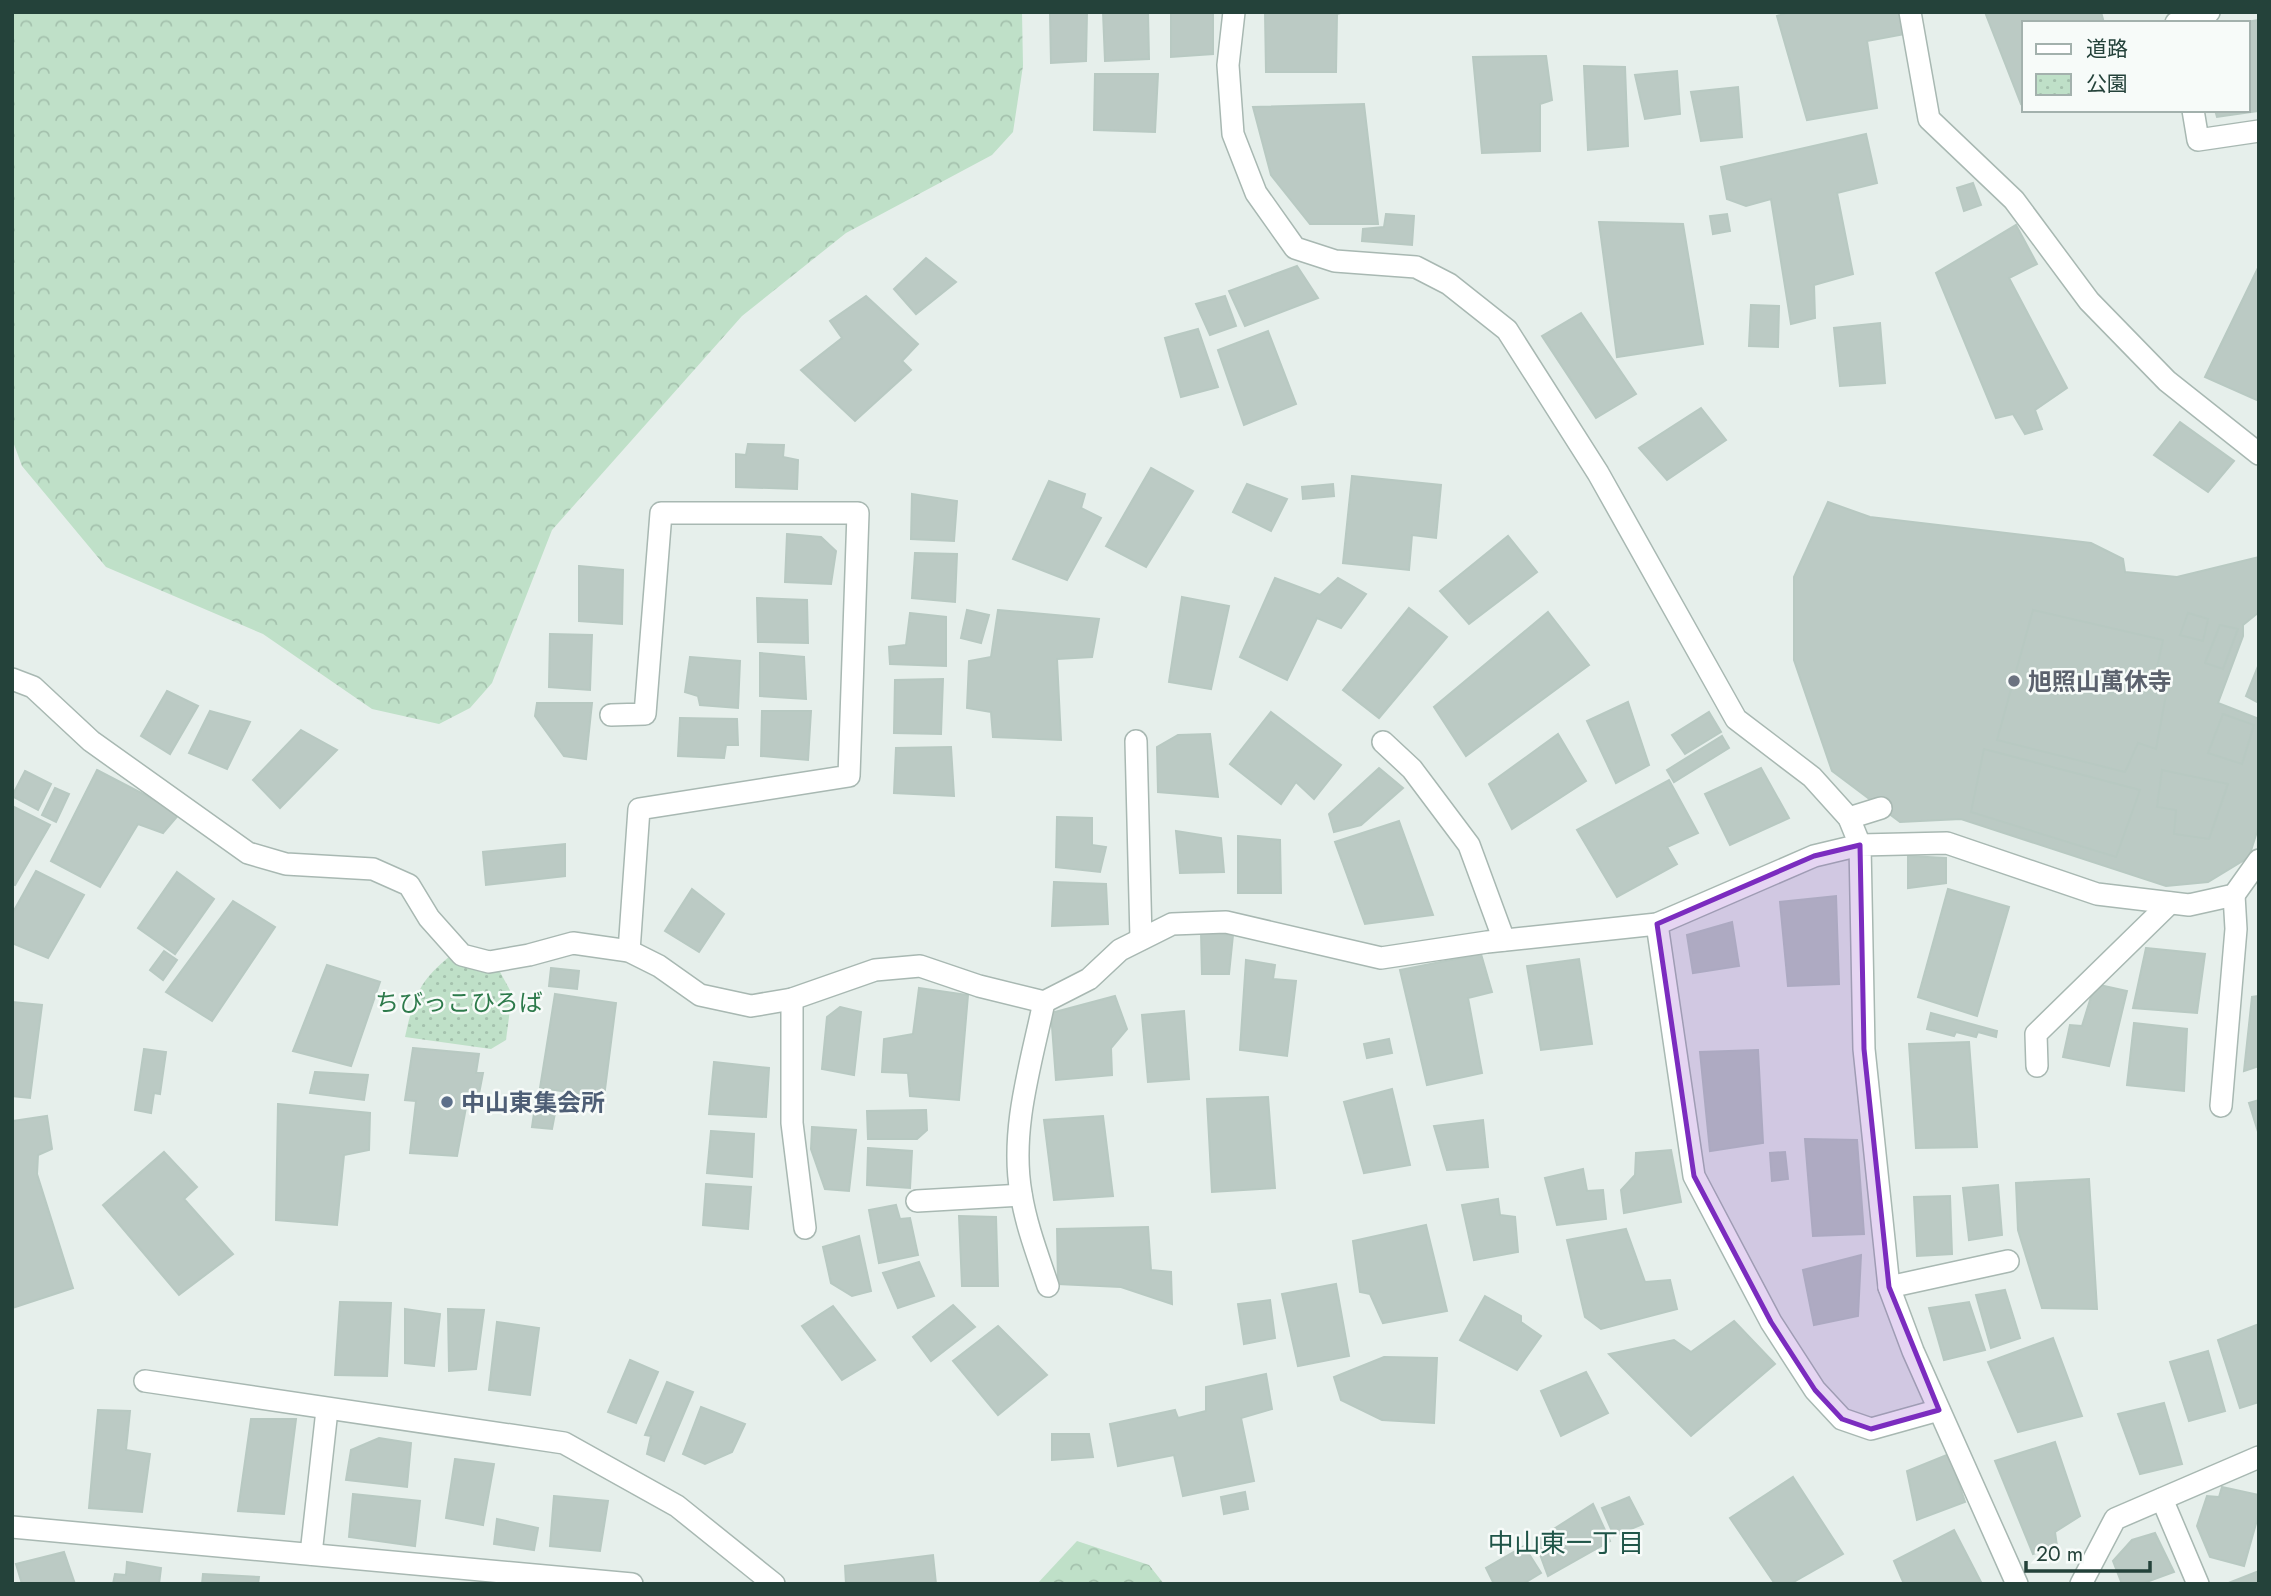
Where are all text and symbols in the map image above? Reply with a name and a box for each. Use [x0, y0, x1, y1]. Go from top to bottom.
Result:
legend [2022, 21, 2250, 112]
text: 道路 [2086, 34, 2128, 64]
text: 公園 [2086, 69, 2128, 99]
place label: 旭照山萬休寺 [2028, 664, 2172, 699]
marker: 旭照山萬休寺 [2006, 673, 2022, 689]
park label: ちびっこひろば [375, 985, 543, 1020]
place label: 中山東集会所 [461, 1085, 605, 1120]
marker: 中山東集会所 [439, 1094, 455, 1110]
district label: 中山東一丁目 [1488, 1524, 1644, 1562]
scale bar [2026, 1530, 2150, 1574]
text: 20 m [2036, 1539, 2083, 1569]

